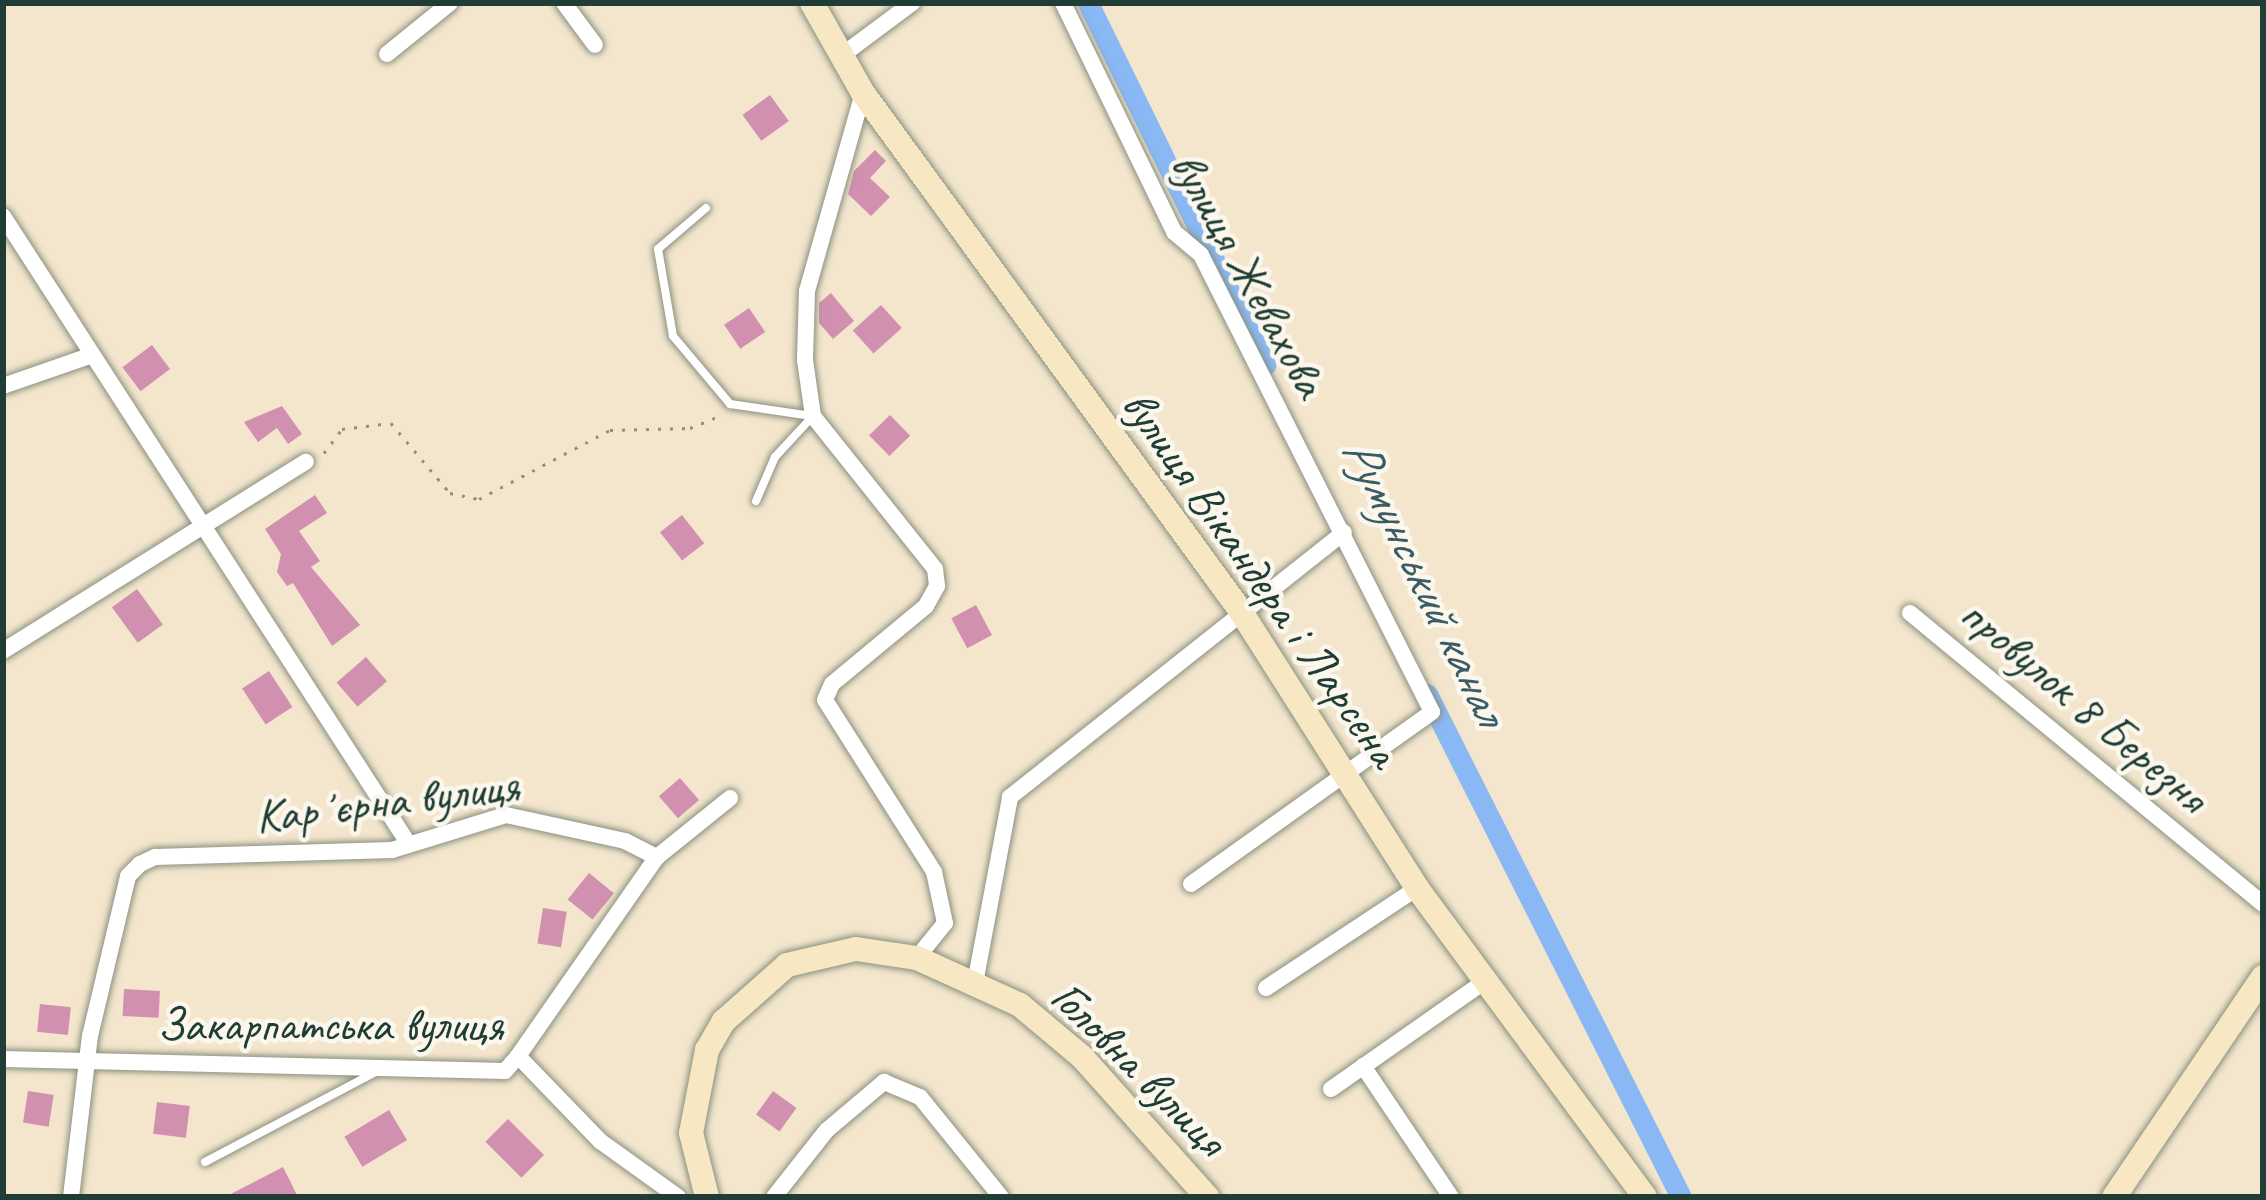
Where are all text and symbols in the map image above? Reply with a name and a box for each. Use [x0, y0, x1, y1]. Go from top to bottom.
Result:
street label: вулиця Жевахова [1158, 141, 1340, 407]
street label: вулиця Вікандера і Ларсена [1109, 379, 1413, 777]
water label: Румунський канал [1329, 427, 1521, 733]
street label: провулок 8 Березня [1948, 585, 2220, 825]
street label: Карʼєрна вулиця [252, 756, 522, 846]
street label: Головна вулиця [1039, 968, 1239, 1168]
street label: Закарпатська вулиця [156, 996, 504, 1054]

